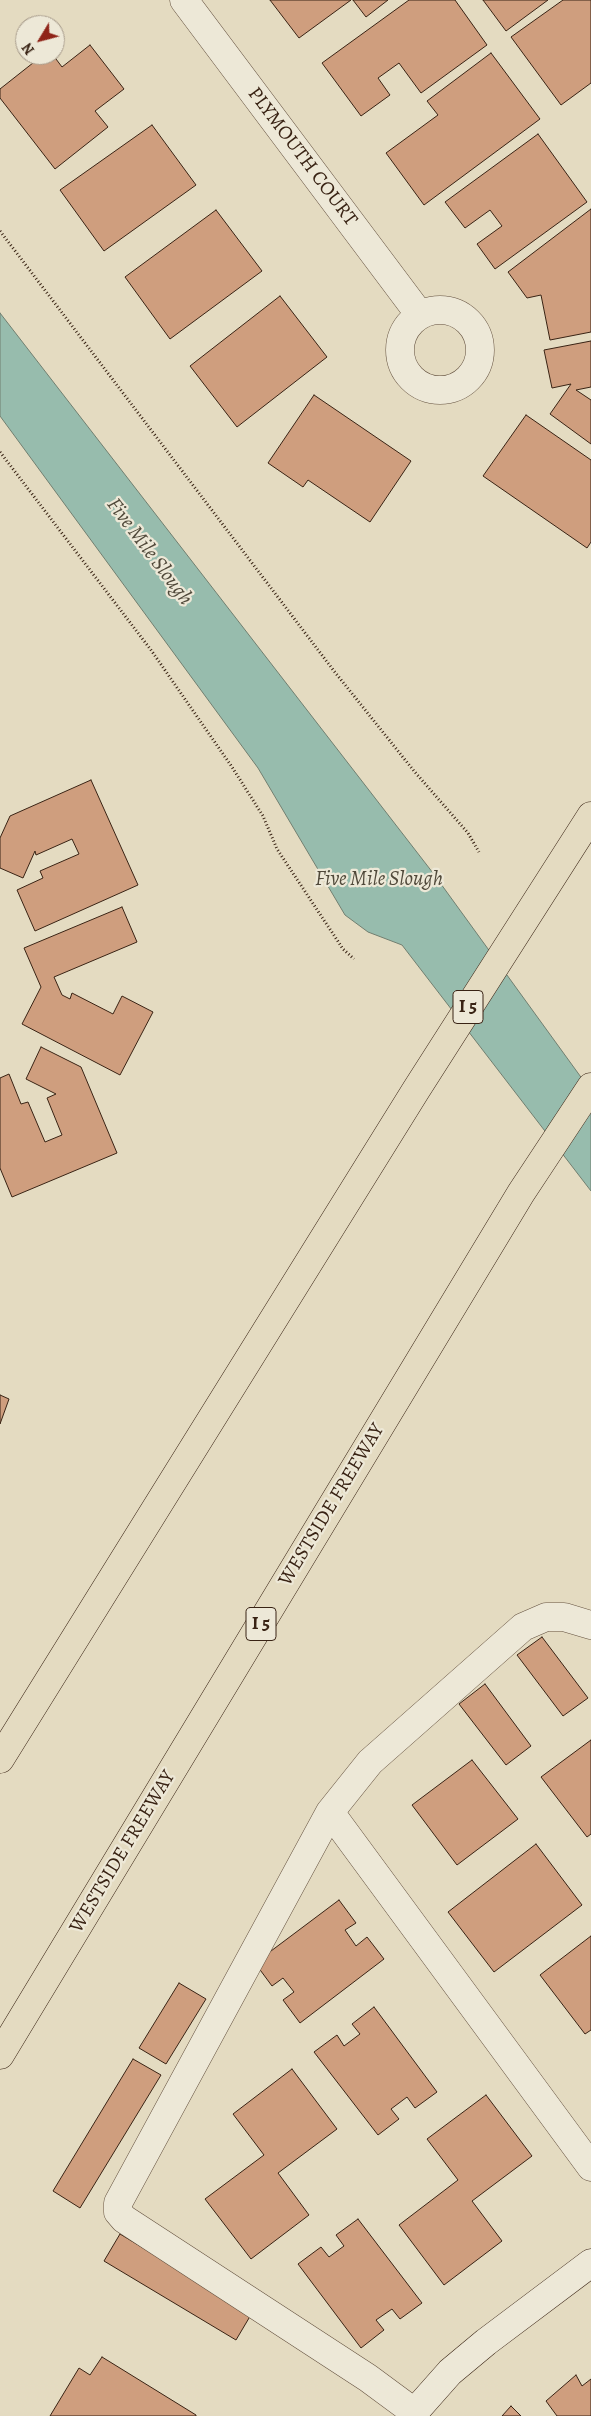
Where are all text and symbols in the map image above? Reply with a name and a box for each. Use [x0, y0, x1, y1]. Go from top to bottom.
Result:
north arrow [15, 15, 65, 65]
text: N [18, 39, 39, 59]
street label: PLYMOUTH COURT [242, 83, 362, 231]
water label: Five Mile Slough [100, 493, 198, 611]
water label: Five Mile Slough [315, 867, 443, 893]
road number: I 5 [453, 990, 483, 1024]
street label: WESTSIDE FREEWAY [274, 1419, 390, 1591]
road number: I 5 [246, 1608, 276, 1640]
street label: WESTSIDE FREEWAY [65, 1766, 181, 1938]

